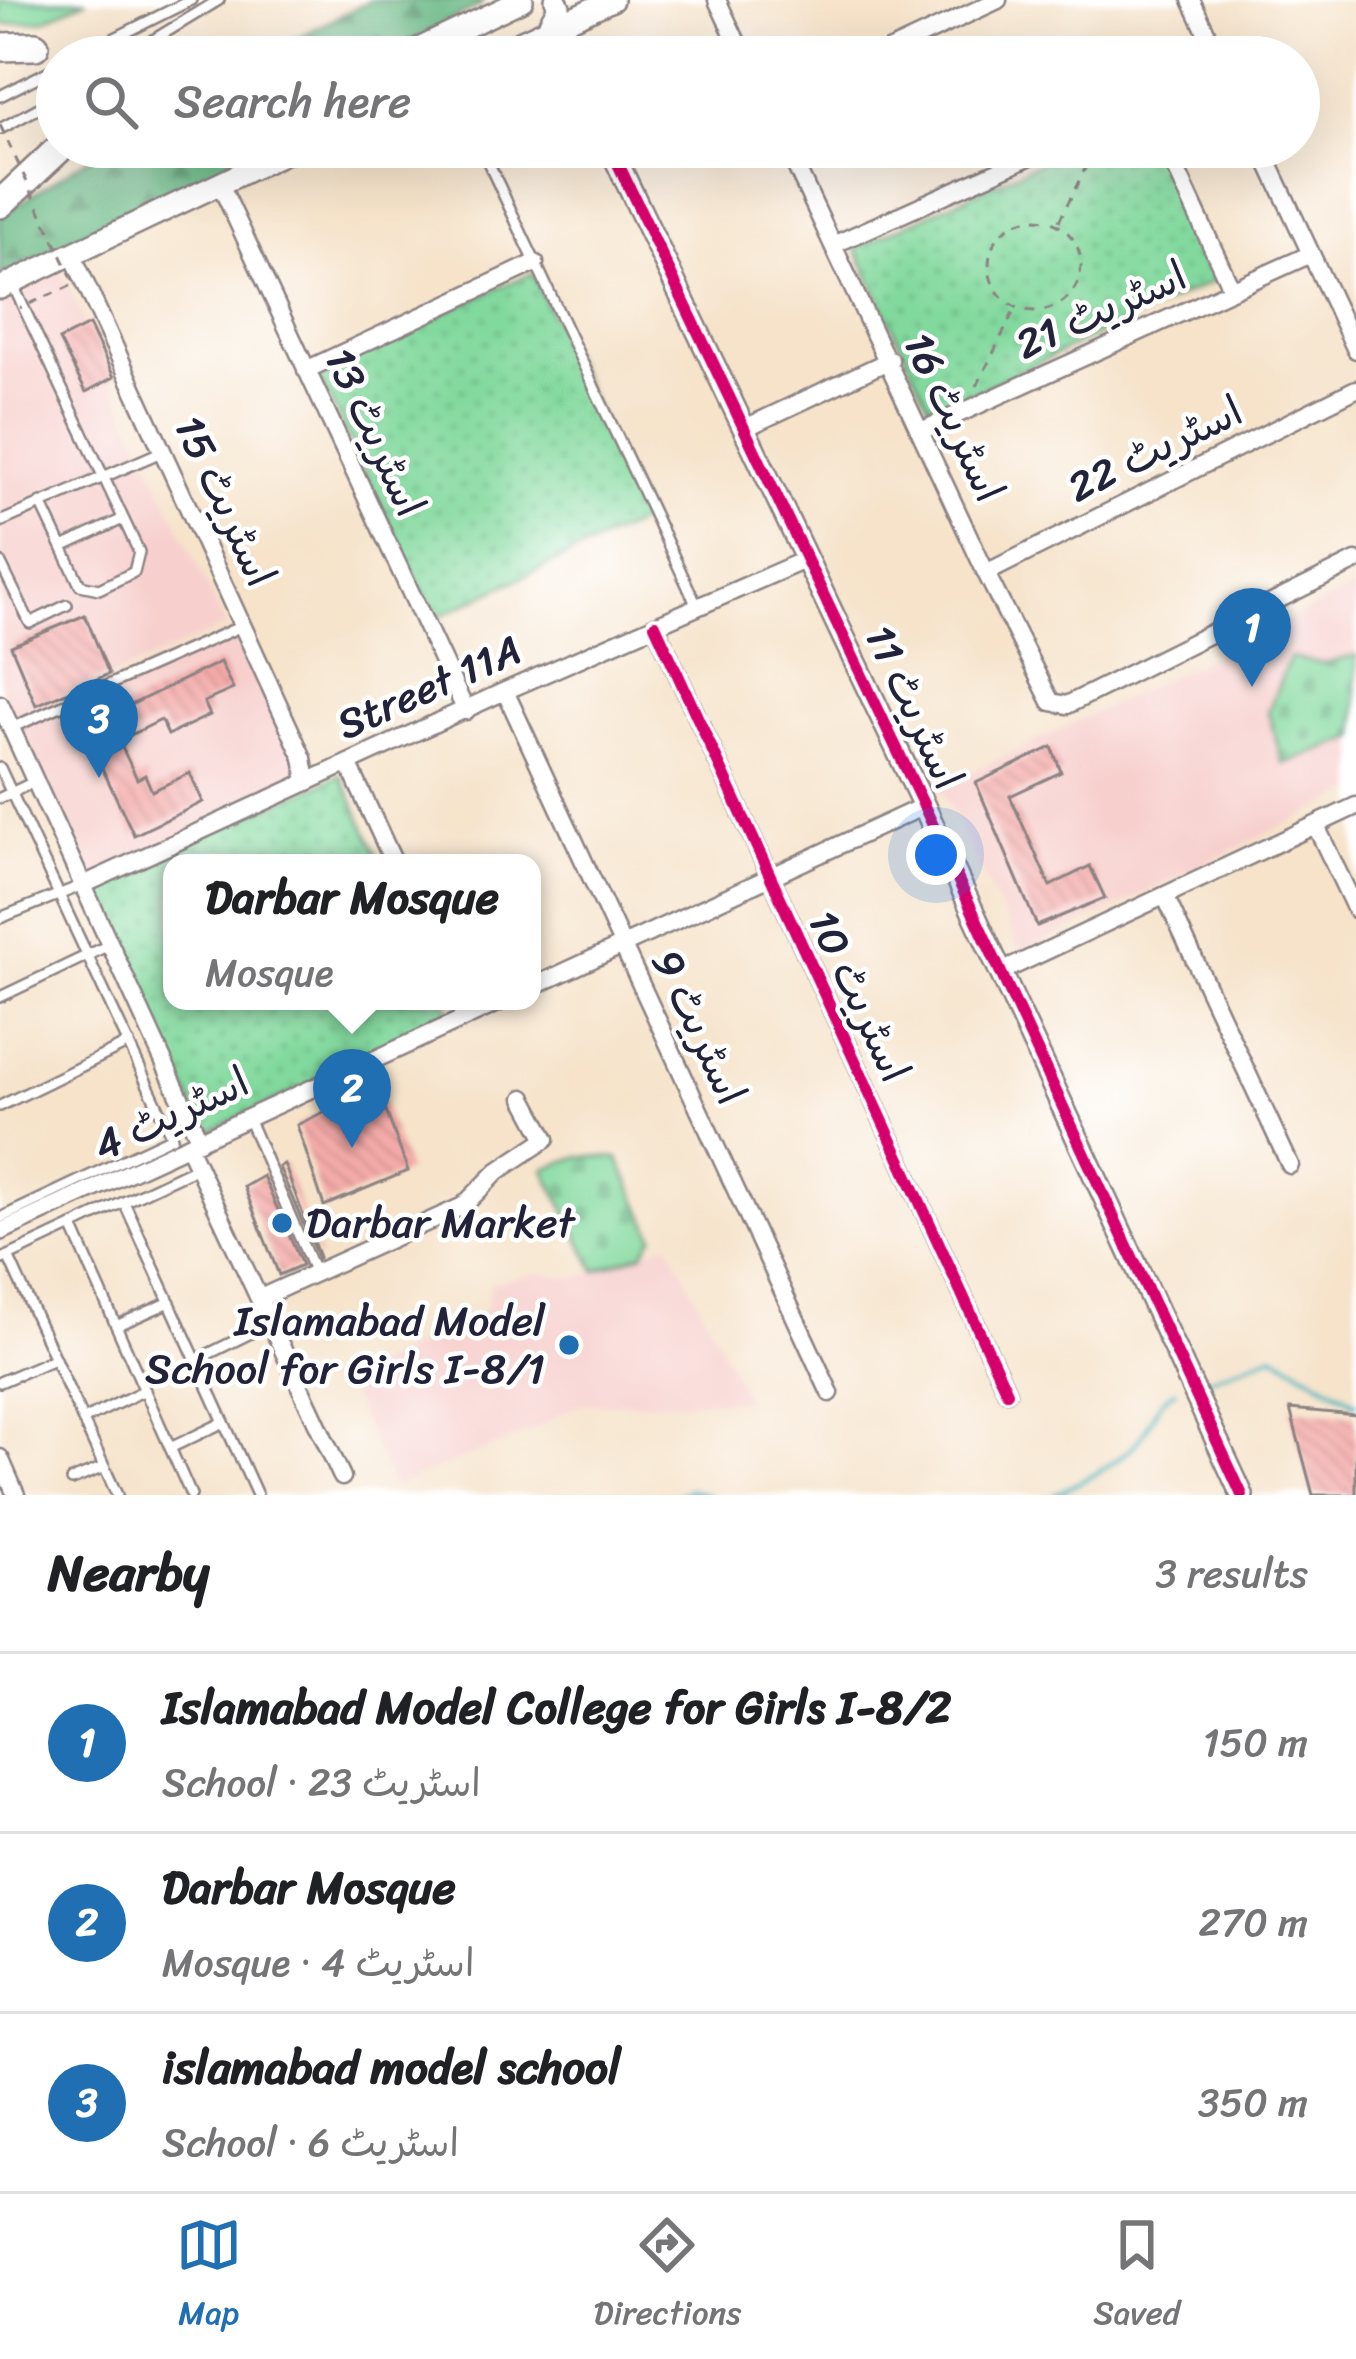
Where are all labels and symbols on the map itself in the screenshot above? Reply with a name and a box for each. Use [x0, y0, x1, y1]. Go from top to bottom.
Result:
street label: اسٹریٹ 21 [1003, 239, 1199, 381]
street label: اسٹریٹ 16 [882, 319, 1026, 515]
street label: اسٹریٹ 13 [303, 335, 447, 529]
street label: اسٹریٹ 22 [1055, 375, 1255, 523]
street label: اسٹریٹ 15 [153, 403, 297, 599]
pin: 1 [1213, 588, 1291, 687]
street label: اسٹریٹ 11 [843, 612, 985, 802]
street label: Street 11A [324, 613, 534, 761]
pin: 3 [60, 679, 138, 778]
your location [906, 825, 966, 885]
street label: اسٹریٹ 10 [787, 897, 931, 1095]
street label: اسٹریٹ 9 [631, 937, 767, 1117]
street label: اسٹریٹ 4 [80, 1046, 262, 1182]
pin: 2 [313, 1049, 391, 1148]
place label: Darbar Market [306, 1186, 577, 1260]
marker: Darbar Market [269, 1210, 295, 1236]
place label: Islamabad Model School for Girls I-8/1 [145, 1284, 546, 1406]
marker: Islamabad Model School for Girls I-8/1 [556, 1332, 582, 1358]

